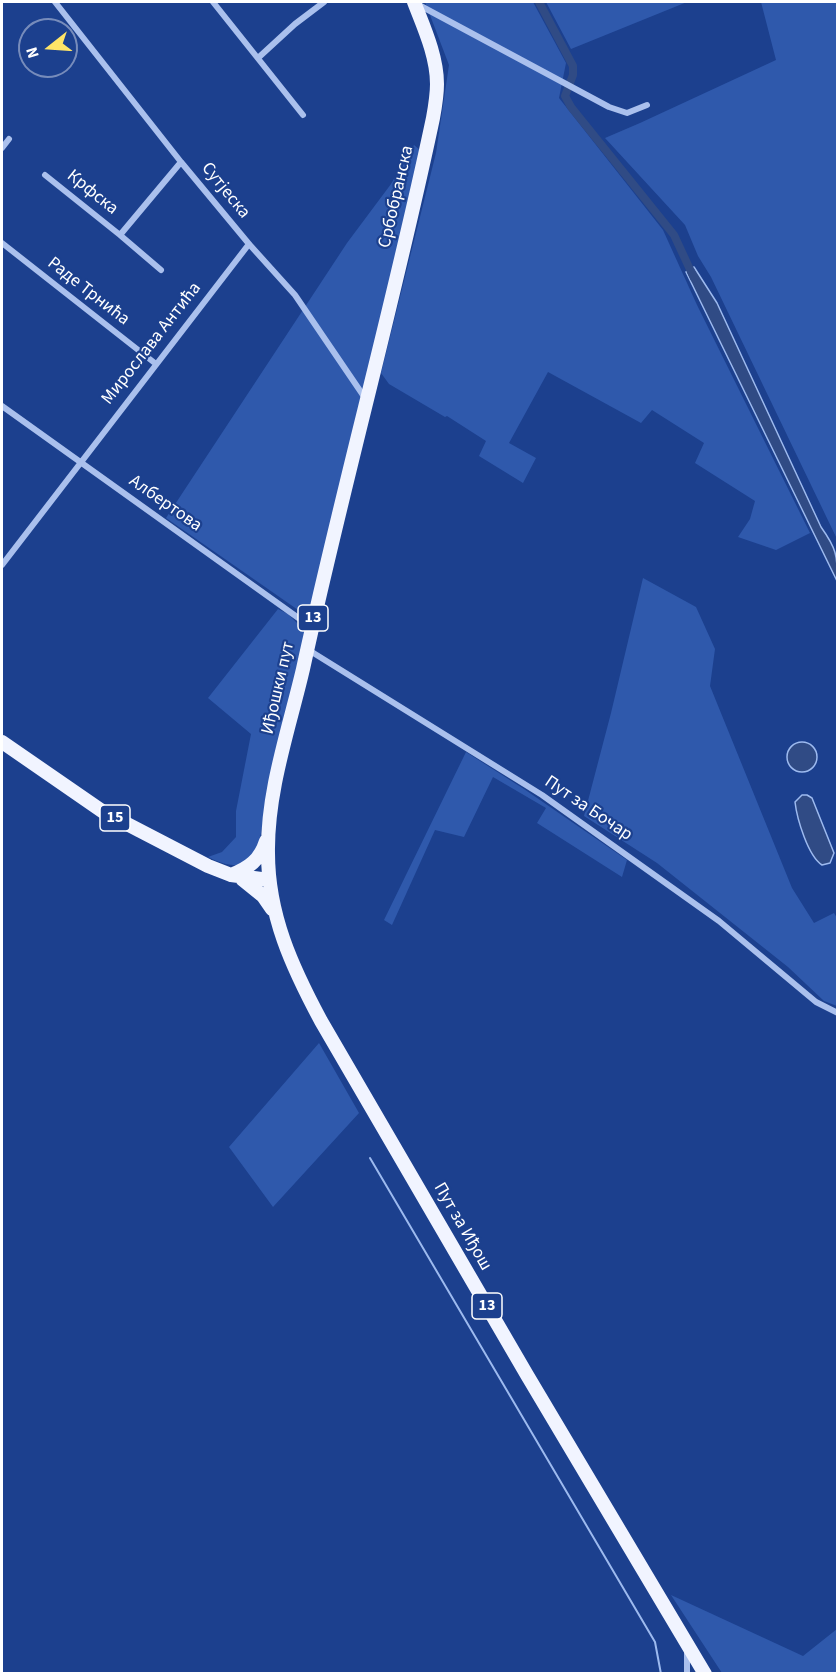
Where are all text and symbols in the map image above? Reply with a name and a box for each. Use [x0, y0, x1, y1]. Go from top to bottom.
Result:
north arrow [18, 18, 78, 78]
text: N [21, 44, 45, 61]
street label: Србобранска [375, 144, 419, 250]
street label: Сутјеска [196, 159, 254, 223]
street label: Крфска [62, 166, 122, 220]
street label: Раде Трнића [43, 253, 133, 331]
street label: Мирослава Антића [98, 279, 206, 409]
street label: Албертова [124, 471, 206, 537]
road number: 13 [298, 605, 328, 631]
street label: Иђошки пут [258, 640, 300, 736]
street label: Пут за Бочар [540, 772, 636, 846]
road number: 15 [100, 805, 130, 831]
street label: Пут за Иђош [428, 1179, 496, 1275]
road number: 13 [472, 1293, 502, 1319]

